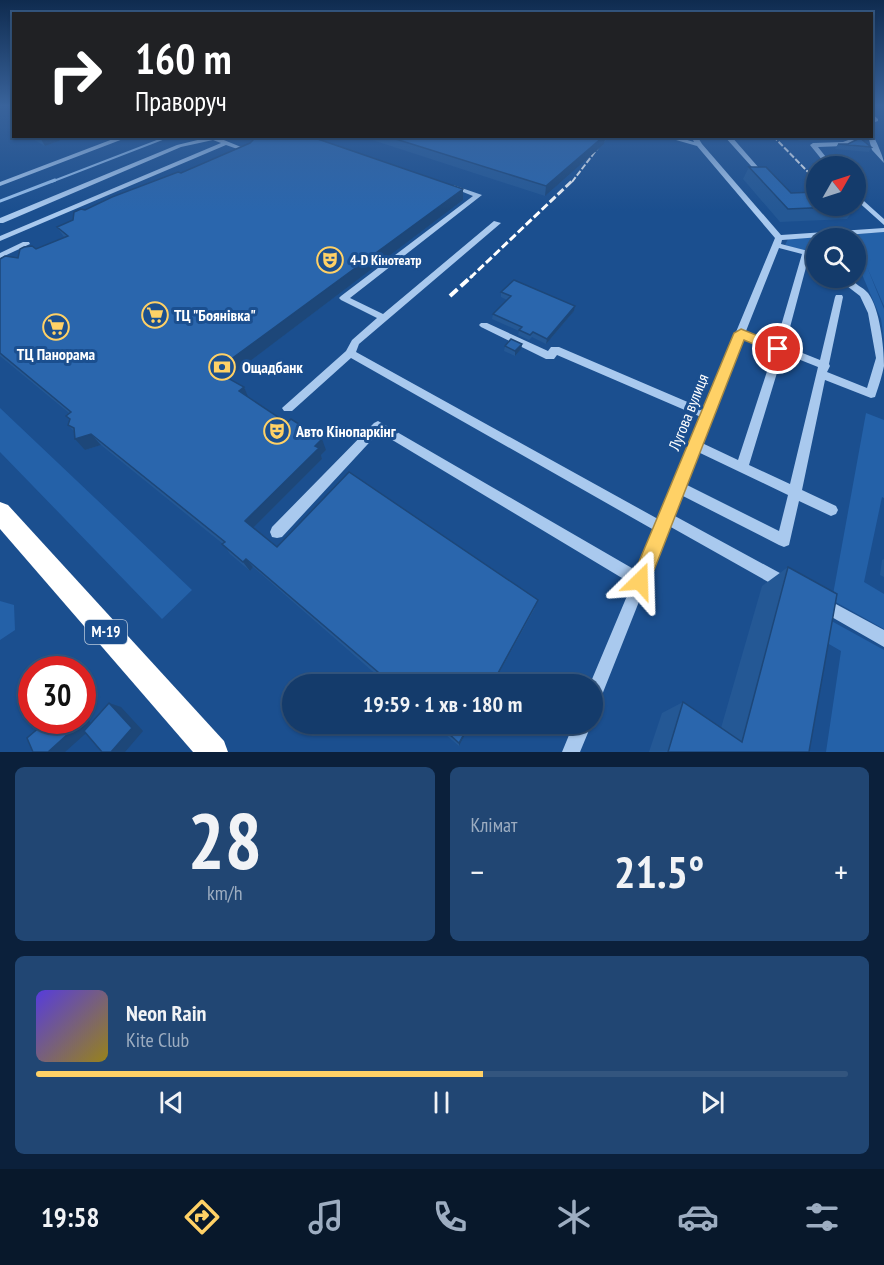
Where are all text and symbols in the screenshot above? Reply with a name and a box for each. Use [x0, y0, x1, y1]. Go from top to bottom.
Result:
text: 160 m [135, 31, 232, 86]
icon: right [36, 36, 114, 114]
text: Праворуч [135, 84, 227, 118]
north arrow [806, 156, 866, 216]
map controls [806, 156, 866, 288]
button: search [806, 228, 866, 288]
theatre icon: 4-D Кінотеатр [315, 245, 345, 275]
place label: 4-D Кінотеатр [350, 251, 421, 269]
supermarket icon: ТЦ "Боянівка" [140, 300, 170, 330]
place label: ТЦ "Боянівка" [174, 305, 256, 325]
supermarket icon: ТЦ Панорама [41, 312, 71, 342]
pin [752, 323, 803, 374]
icon: arrive [761, 332, 794, 365]
place label: ТЦ Панорама [17, 344, 96, 364]
bank icon: Ощадбанк [207, 352, 237, 382]
place label: Ощадбанк [242, 357, 303, 377]
street label: Лугова вулиця [663, 371, 712, 454]
theatre icon: Авто Кінопаркінг [262, 416, 292, 446]
place label: Авто Кінопаркінг [295, 421, 397, 441]
position arrow [608, 549, 672, 613]
road number: М-19 [85, 620, 127, 644]
speed limit sign: 30 [18, 656, 96, 734]
text: 19:59 · 1 хв · 180 m [363, 690, 522, 718]
text: 28 [187, 790, 262, 891]
text: Клімат [471, 812, 518, 838]
text: 21.5° [614, 842, 704, 900]
text: − [471, 850, 484, 893]
text: + [834, 850, 848, 893]
text: km/h [207, 880, 242, 906]
text: Neon Rain [126, 999, 206, 1027]
text: Kite Club [126, 1027, 189, 1053]
icon: previous [155, 1086, 188, 1119]
icon: pause [425, 1086, 458, 1119]
icon: next [696, 1086, 729, 1119]
icon: directions [181, 1196, 223, 1238]
icon: music [305, 1196, 347, 1238]
icon: phone [429, 1196, 471, 1238]
icon: climate [553, 1196, 595, 1238]
icon: car [677, 1196, 719, 1238]
icon: filters [801, 1196, 843, 1238]
text: 19:58 [41, 1200, 99, 1234]

